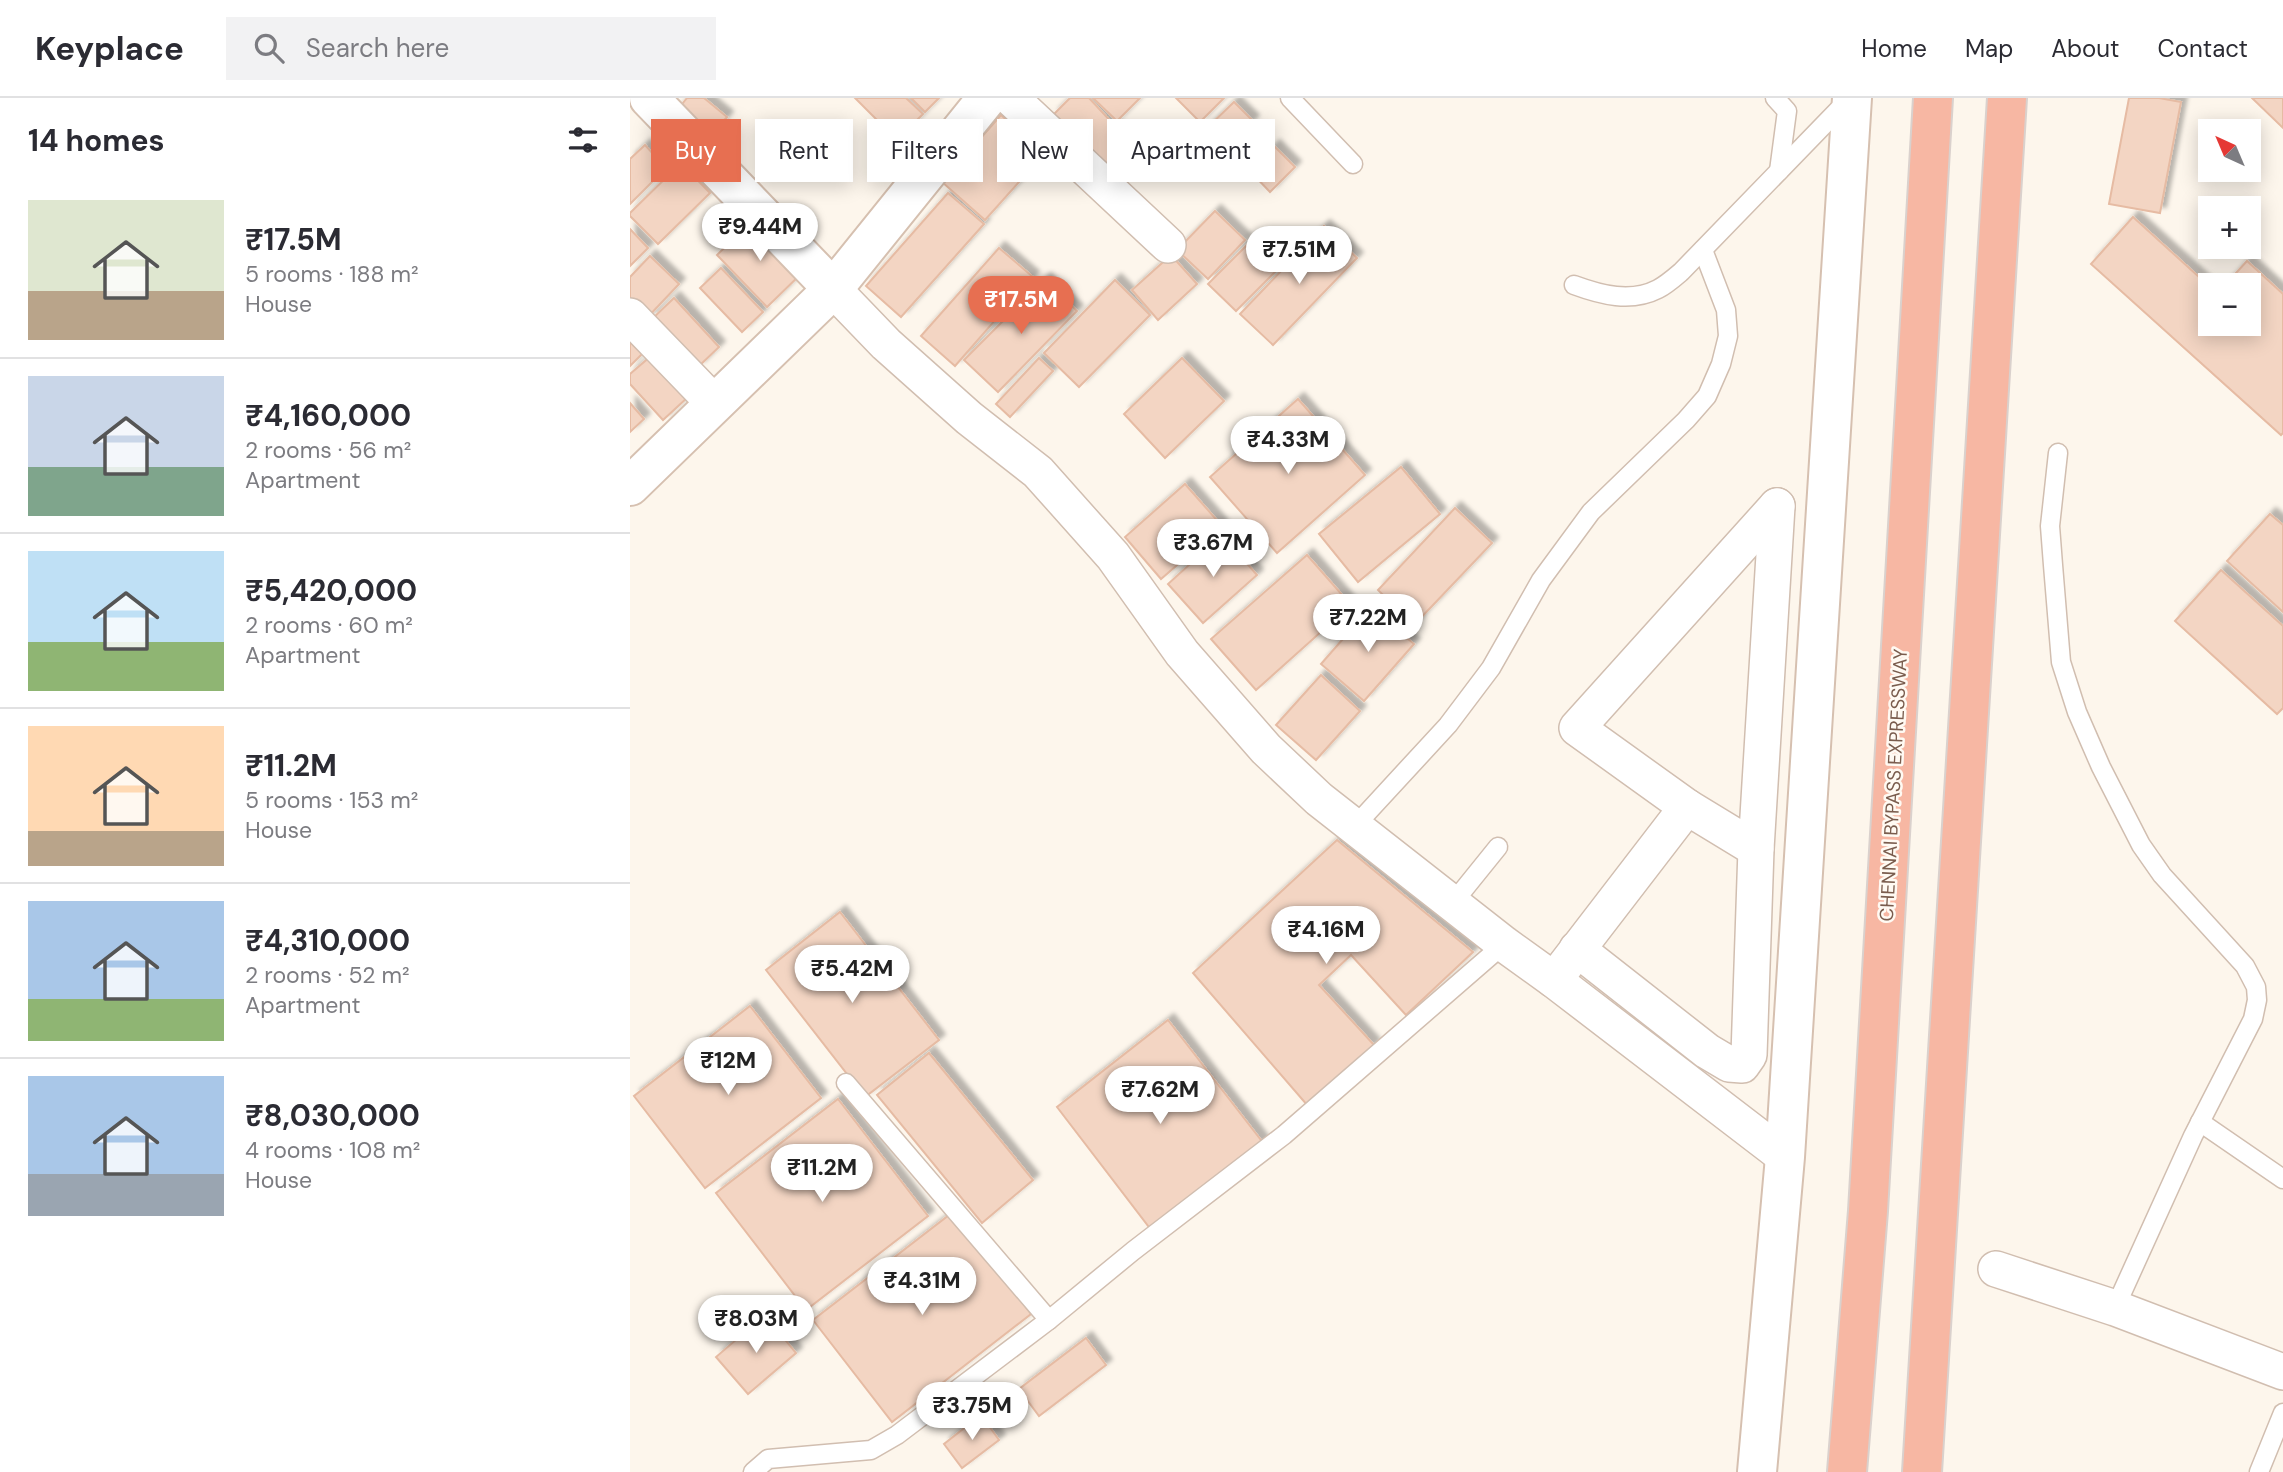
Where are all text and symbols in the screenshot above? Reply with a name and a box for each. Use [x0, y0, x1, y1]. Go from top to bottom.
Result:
search box [226, 17, 716, 80]
text: Keyplace [35, 27, 184, 70]
icon: search [250, 29, 288, 67]
text: Search here [306, 31, 449, 65]
text: Home [1861, 33, 1927, 64]
text: Map [1965, 33, 2013, 64]
text: About [2051, 33, 2120, 64]
text: Contact [2158, 33, 2248, 64]
chip: Buy [651, 119, 741, 182]
chip: Rent [755, 119, 853, 182]
chip: Filters [867, 119, 983, 182]
chip: New [997, 119, 1093, 182]
chip: Apartment [1107, 119, 1275, 182]
north arrow [2198, 119, 2261, 182]
map controls [2198, 119, 2261, 336]
text: 14 homes [28, 121, 165, 160]
icon: filters [564, 121, 602, 159]
button: + [2198, 196, 2261, 259]
pin: ₹9.44M [703, 204, 817, 263]
text: ₹9.44M [718, 211, 802, 241]
text: ₹17.5M [245, 220, 341, 259]
pin: ₹7.51M [1242, 226, 1356, 286]
icon: home [84, 228, 168, 312]
text: ₹7.51M [1262, 234, 1336, 264]
text: 5 rooms · 188 m² [245, 259, 419, 289]
button: − [2198, 273, 2261, 336]
pin: ₹17.5M [964, 276, 1078, 336]
text: ₹17.5M [984, 284, 1058, 314]
text: House [245, 289, 312, 319]
text: ₹4,160,000 [245, 396, 411, 435]
icon: home [84, 404, 168, 488]
pin: ₹4.33M [1231, 416, 1345, 476]
text: ₹4.33M [1246, 424, 1330, 454]
text: 2 rooms · 56 m² [245, 435, 411, 465]
text: Apartment [245, 465, 360, 495]
pin: ₹3.67M [1156, 519, 1270, 579]
text: ₹3.67M [1173, 527, 1253, 557]
text: ₹5,420,000 [245, 571, 417, 610]
icon: home [84, 579, 168, 663]
pin: ₹7.22M [1311, 594, 1425, 654]
text: ₹7.22M [1329, 602, 1407, 632]
text: 2 rooms · 60 m² [245, 610, 413, 640]
text: Apartment [245, 640, 360, 670]
street label: CHENNAI BYPASS EXPRESSWAY [1874, 648, 1913, 922]
text: ₹11.2M [245, 746, 337, 785]
icon: home [84, 754, 168, 838]
text: 5 rooms · 153 m² [245, 785, 418, 815]
text: House [245, 815, 312, 845]
pin: ₹4.16M [1269, 906, 1383, 966]
text: ₹4.16M [1287, 914, 1365, 944]
text: ₹4,310,000 [245, 921, 410, 960]
icon: home [84, 929, 168, 1013]
pin: ₹5.42M [795, 946, 909, 1005]
text: ₹5.42M [811, 953, 893, 983]
text: 2 rooms · 52 m² [245, 960, 410, 990]
text: Apartment [245, 990, 360, 1020]
pin: ₹12M [687, 1038, 769, 1097]
text: ₹12M [700, 1045, 756, 1075]
pin: ₹7.62M [1103, 1066, 1217, 1126]
text: ₹7.62M [1121, 1074, 1199, 1104]
text: ₹8,030,000 [245, 1096, 420, 1135]
icon: home [84, 1104, 168, 1188]
text: 4 rooms · 108 m² [245, 1135, 420, 1165]
pin: ₹11.2M [765, 1144, 879, 1204]
text: ₹11.2M [787, 1152, 857, 1182]
text: House [245, 1165, 312, 1195]
pin: ₹4.31M [865, 1258, 979, 1317]
text: ₹4.31M [883, 1265, 961, 1295]
pin: ₹8.03M [699, 1296, 813, 1355]
text: ₹8.03M [714, 1303, 798, 1333]
pin: ₹3.75M [915, 1382, 1029, 1442]
text: ₹3.75M [932, 1390, 1012, 1420]

